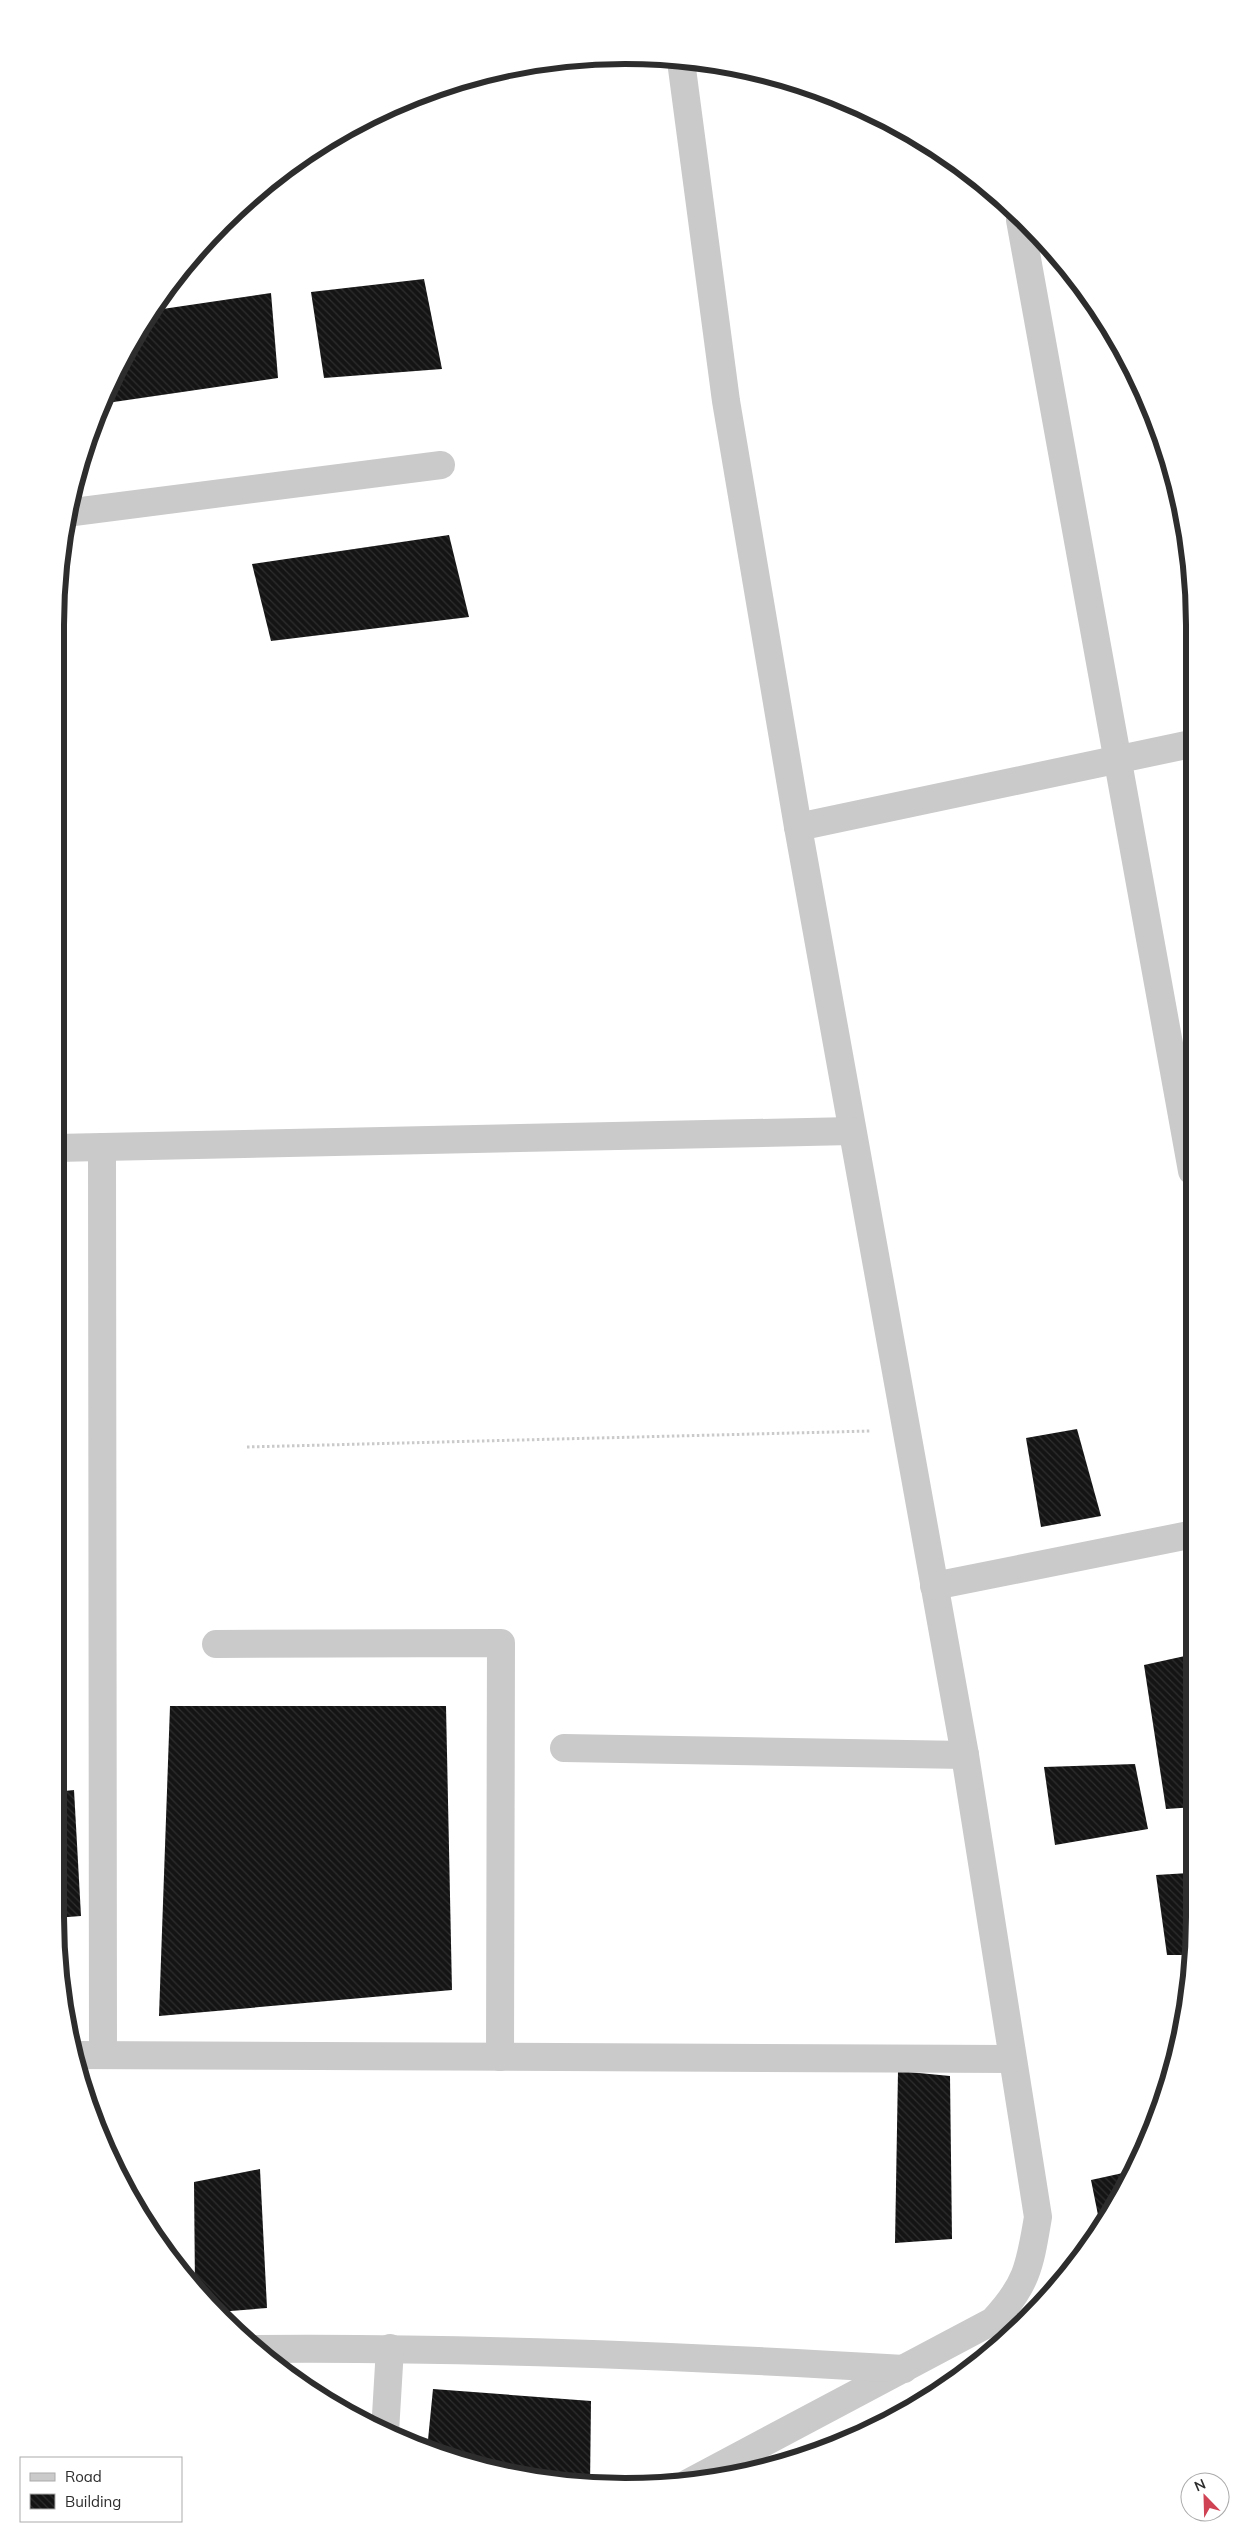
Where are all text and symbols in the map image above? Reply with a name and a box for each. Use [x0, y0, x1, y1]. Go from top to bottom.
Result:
legend [20, 2457, 182, 2522]
text: Road [65, 2467, 102, 2486]
north arrow [1180, 2472, 1230, 2522]
text: N [1192, 2475, 1208, 2495]
text: Building [65, 2492, 121, 2511]

